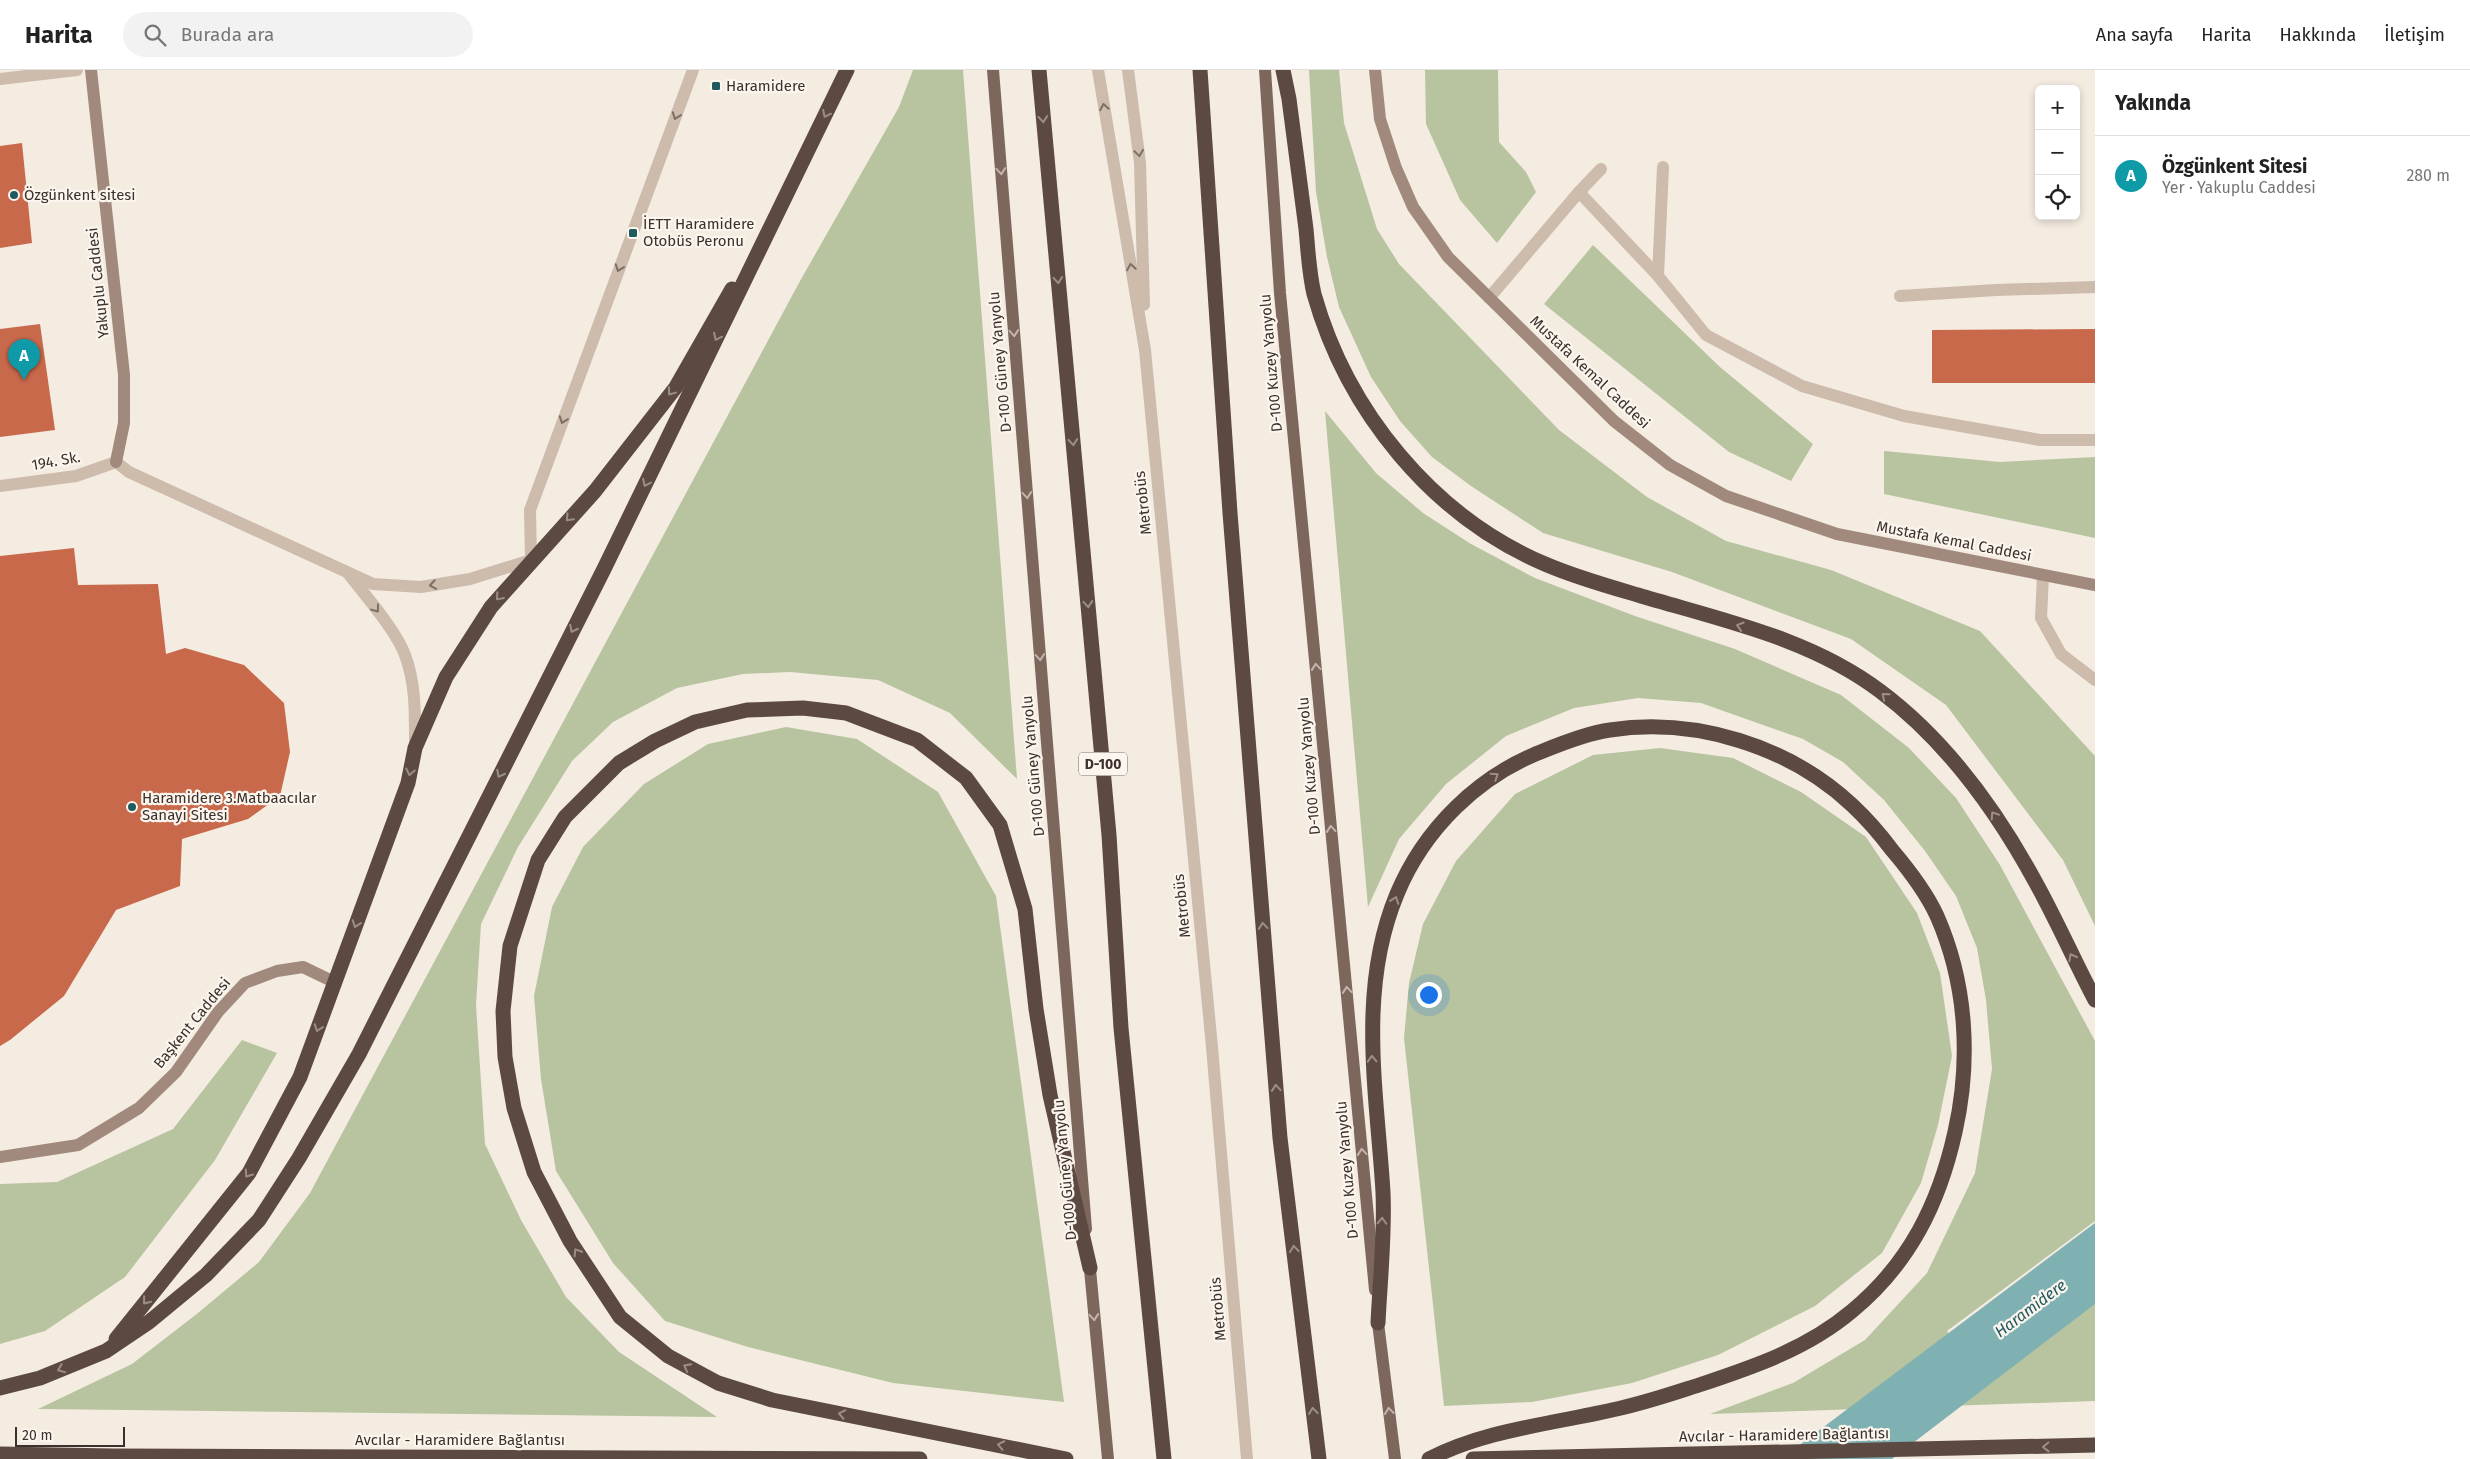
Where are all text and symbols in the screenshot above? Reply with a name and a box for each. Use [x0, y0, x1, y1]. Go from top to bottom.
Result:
search box [123, 12, 473, 57]
text: Harita [25, 21, 93, 49]
icon: search [141, 21, 169, 49]
text: Burada ara [181, 23, 274, 46]
text: Ana sayfa [2096, 24, 2173, 46]
text: Harita [2201, 24, 2252, 46]
text: Hakkında [2280, 24, 2356, 46]
text: İletişim [2384, 24, 2445, 46]
place label: Haramidere [726, 77, 806, 95]
marker: Haramidere [710, 80, 722, 92]
map controls [2035, 85, 2080, 220]
button: + [2035, 85, 2080, 130]
text: Yakında [2115, 90, 2191, 116]
one-way arrow [1099, 102, 1109, 111]
one-way arrow [822, 109, 832, 118]
one-way arrow [672, 111, 682, 120]
one-way arrow [1037, 115, 1048, 123]
button: − [2035, 130, 2080, 175]
one-way arrow [1133, 149, 1144, 157]
text: Özgünkent Sitesi [2162, 155, 2307, 178]
text: A [2126, 166, 2136, 185]
text: 280 m [2406, 166, 2450, 185]
one-way arrow [995, 167, 1006, 175]
button: locate [2035, 175, 2080, 220]
text: Yer · Yakuplu Caddesi [2162, 178, 2316, 197]
place label: Özgünkent sitesi [24, 186, 136, 204]
marker: Özgünkent sitesi [8, 189, 20, 201]
place label: İETT Haramidere Otobüs Peronu [643, 215, 754, 250]
street label: Yakuplu Caddesi [83, 227, 113, 339]
marker: İETT Haramidere Otobüs Peronu [627, 227, 639, 239]
one-way arrow [615, 263, 625, 272]
one-way arrow [1126, 263, 1136, 271]
one-way arrow [1052, 277, 1063, 285]
street label: D-100 Güney Yanyolu [985, 291, 1015, 433]
street label: D-100 Kuzey Yanyolu [1256, 293, 1286, 433]
street label: Mustafa Kemal Caddesi [1526, 312, 1654, 432]
one-way arrow [1009, 329, 1020, 337]
one-way arrow [714, 332, 724, 341]
pin: A [8, 339, 40, 380]
one-way arrow [669, 386, 677, 395]
one-way arrow [559, 416, 569, 424]
one-way arrow [1067, 438, 1078, 446]
street label: 194. Sk. [30, 448, 82, 474]
street label: Metrobüs [1131, 470, 1155, 536]
one-way arrow [642, 478, 652, 487]
one-way arrow [1022, 491, 1033, 499]
one-way arrow [566, 513, 575, 522]
street label: Mustafa Kemal Caddesi [1875, 517, 2033, 565]
one-way arrow [429, 580, 437, 590]
one-way arrow [496, 591, 505, 600]
one-way arrow [1082, 600, 1093, 608]
one-way arrow [370, 603, 379, 613]
one-way arrow [1736, 621, 1744, 631]
one-way arrow [569, 624, 579, 633]
one-way arrow [1035, 653, 1046, 661]
one-way arrow [1311, 662, 1322, 670]
one-way arrow [1882, 693, 1891, 701]
street label: D-100 Güney Yanyolu [1018, 695, 1048, 837]
street label: D-100 Kuzey Yanyolu [1294, 696, 1324, 836]
road number: D-100 [1079, 752, 1127, 776]
one-way arrow [406, 767, 416, 776]
one-way arrow [496, 768, 506, 777]
one-way arrow [1490, 772, 1499, 782]
place label: Haramidere 3.Matbaacılar Sanayi Sitesi [142, 789, 317, 824]
marker: Haramidere 3.Matbaacılar Sanayi Sitesi [126, 801, 138, 813]
one-way arrow [1991, 811, 2001, 820]
one-way arrow [1326, 824, 1337, 832]
street label: Metrobüs [1170, 873, 1194, 939]
one-way arrow [1389, 896, 1399, 905]
one-way arrow [352, 920, 362, 928]
one-way arrow [1258, 922, 1269, 930]
one-way arrow [2068, 953, 2078, 962]
street label: Başkent Caddesi [150, 974, 234, 1072]
your location [1416, 982, 1442, 1008]
one-way arrow [1341, 986, 1352, 994]
one-way arrow [314, 1024, 324, 1032]
one-way arrow [1367, 1055, 1378, 1063]
one-way arrow [1271, 1083, 1282, 1091]
street label: D-100 Güney Yanyolu [1050, 1099, 1080, 1241]
street label: D-100 Kuzey Yanyolu [1332, 1100, 1362, 1240]
one-way arrow [1357, 1148, 1368, 1156]
one-way arrow [244, 1169, 254, 1178]
one-way arrow [1377, 1217, 1387, 1225]
one-way arrow [1289, 1245, 1299, 1254]
one-way arrow [573, 1248, 583, 1257]
water label: Haramidere [1991, 1275, 2070, 1341]
street label: Metrobüs [1206, 1276, 1230, 1342]
one-way arrow [143, 1296, 152, 1305]
one-way arrow [1088, 1313, 1099, 1321]
one-way arrow [57, 1363, 66, 1374]
one-way arrow [684, 1363, 693, 1373]
one-way arrow [1308, 1406, 1319, 1414]
one-way arrow [1384, 1406, 1395, 1414]
one-way arrow [837, 1409, 846, 1420]
scale bar [15, 1424, 125, 1447]
street label: Avcılar - Haramidere Bağlantısı [1679, 1424, 1889, 1446]
text: 20 m [22, 1427, 52, 1444]
street label: Avcılar - Haramidere Bağlantısı [355, 1431, 565, 1449]
one-way arrow [997, 1440, 1006, 1451]
one-way arrow [2042, 1441, 2050, 1452]

